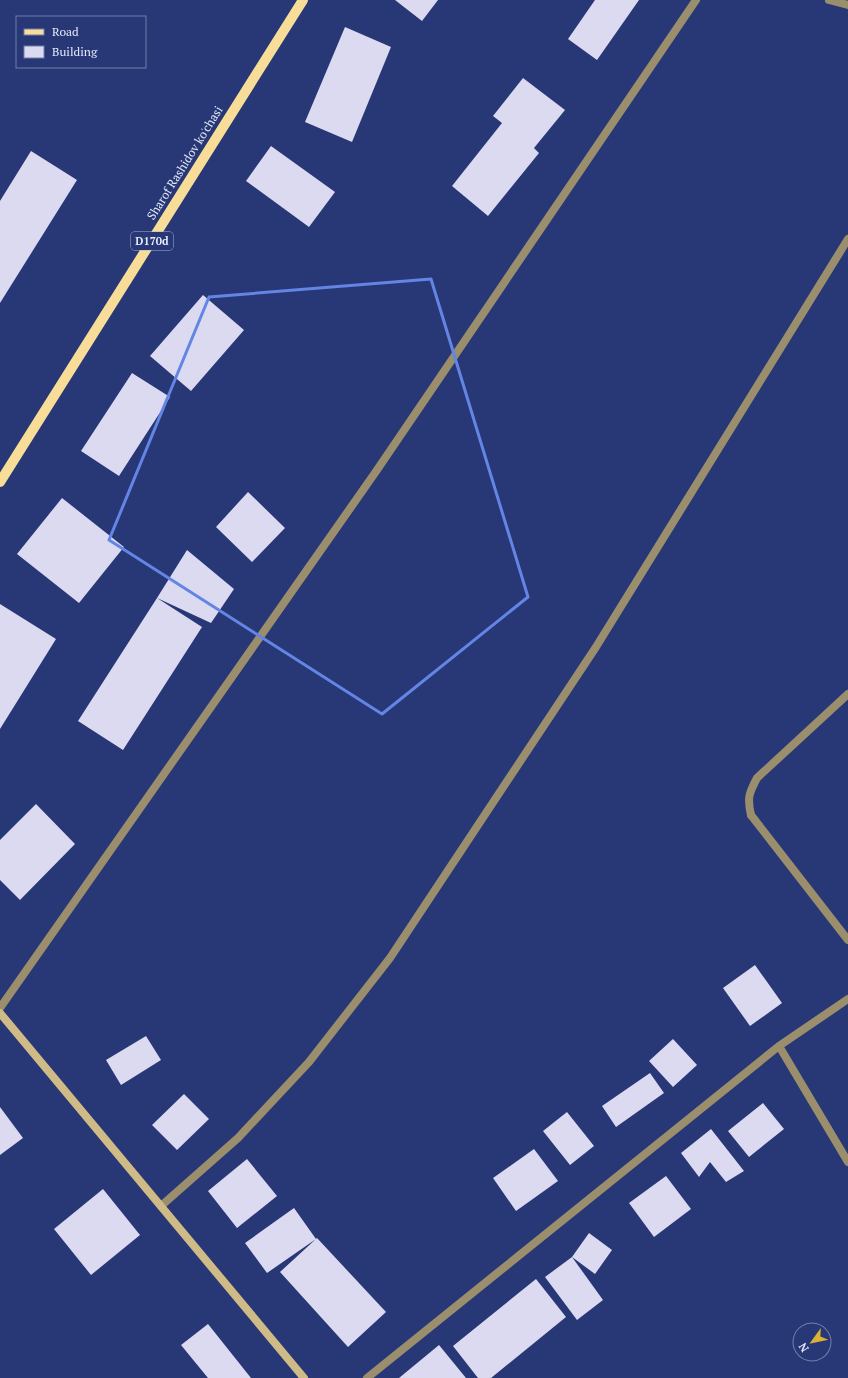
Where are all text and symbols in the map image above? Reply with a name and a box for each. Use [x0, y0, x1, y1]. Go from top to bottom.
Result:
legend [16, 16, 146, 68]
text: Road [52, 24, 79, 39]
text: Building [52, 44, 98, 59]
street label: Sharof Rashidov ko'chasi [143, 103, 226, 222]
road number: D170d [131, 232, 173, 250]
north arrow [792, 1322, 832, 1362]
text: N [795, 1340, 812, 1355]

